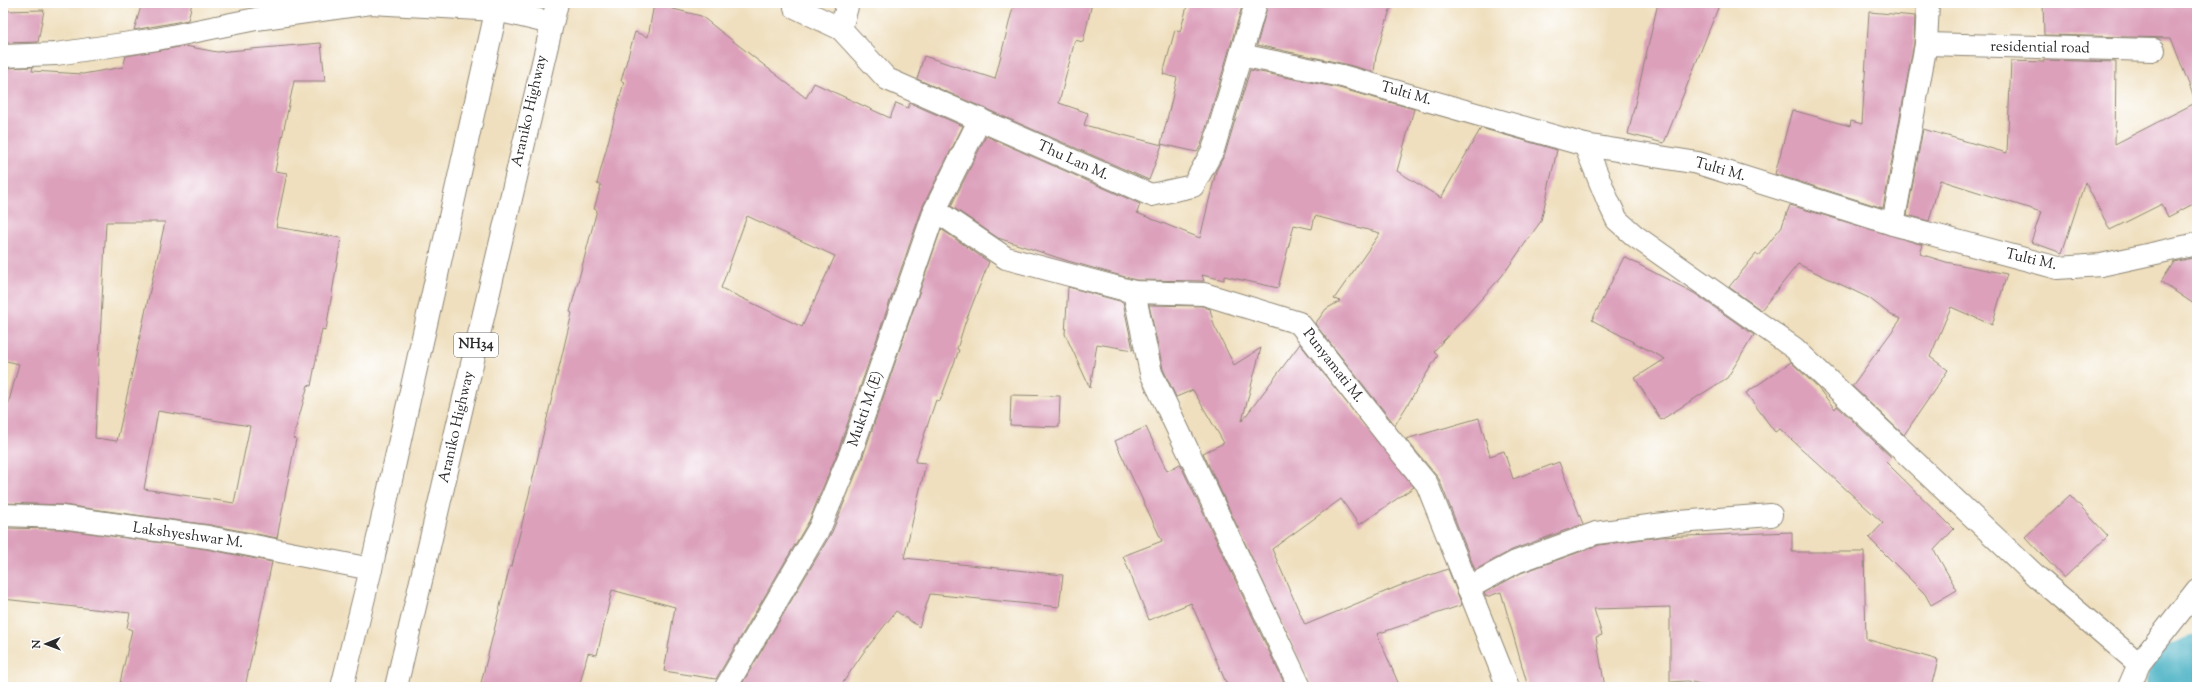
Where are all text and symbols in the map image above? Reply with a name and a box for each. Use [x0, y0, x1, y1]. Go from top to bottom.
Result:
street label: residential road [1990, 37, 2090, 59]
street label: Araniko Highway [507, 52, 553, 169]
street label: Tulti M. [1378, 77, 1434, 111]
street label: Thu Lan M. [1034, 136, 1112, 186]
street label: Tulti M. [1692, 153, 1748, 187]
street label: Tulti M. [2003, 244, 2059, 276]
street label: Punyamati M. [1297, 324, 1369, 408]
road number: NH34 [454, 333, 498, 357]
street label: Araniko Highway [434, 368, 480, 485]
street label: Mukti M.(E) [843, 368, 889, 450]
street label: Lakshyeshwar M. [131, 518, 245, 554]
north arrow [26, 624, 66, 664]
text: N [29, 639, 45, 650]

